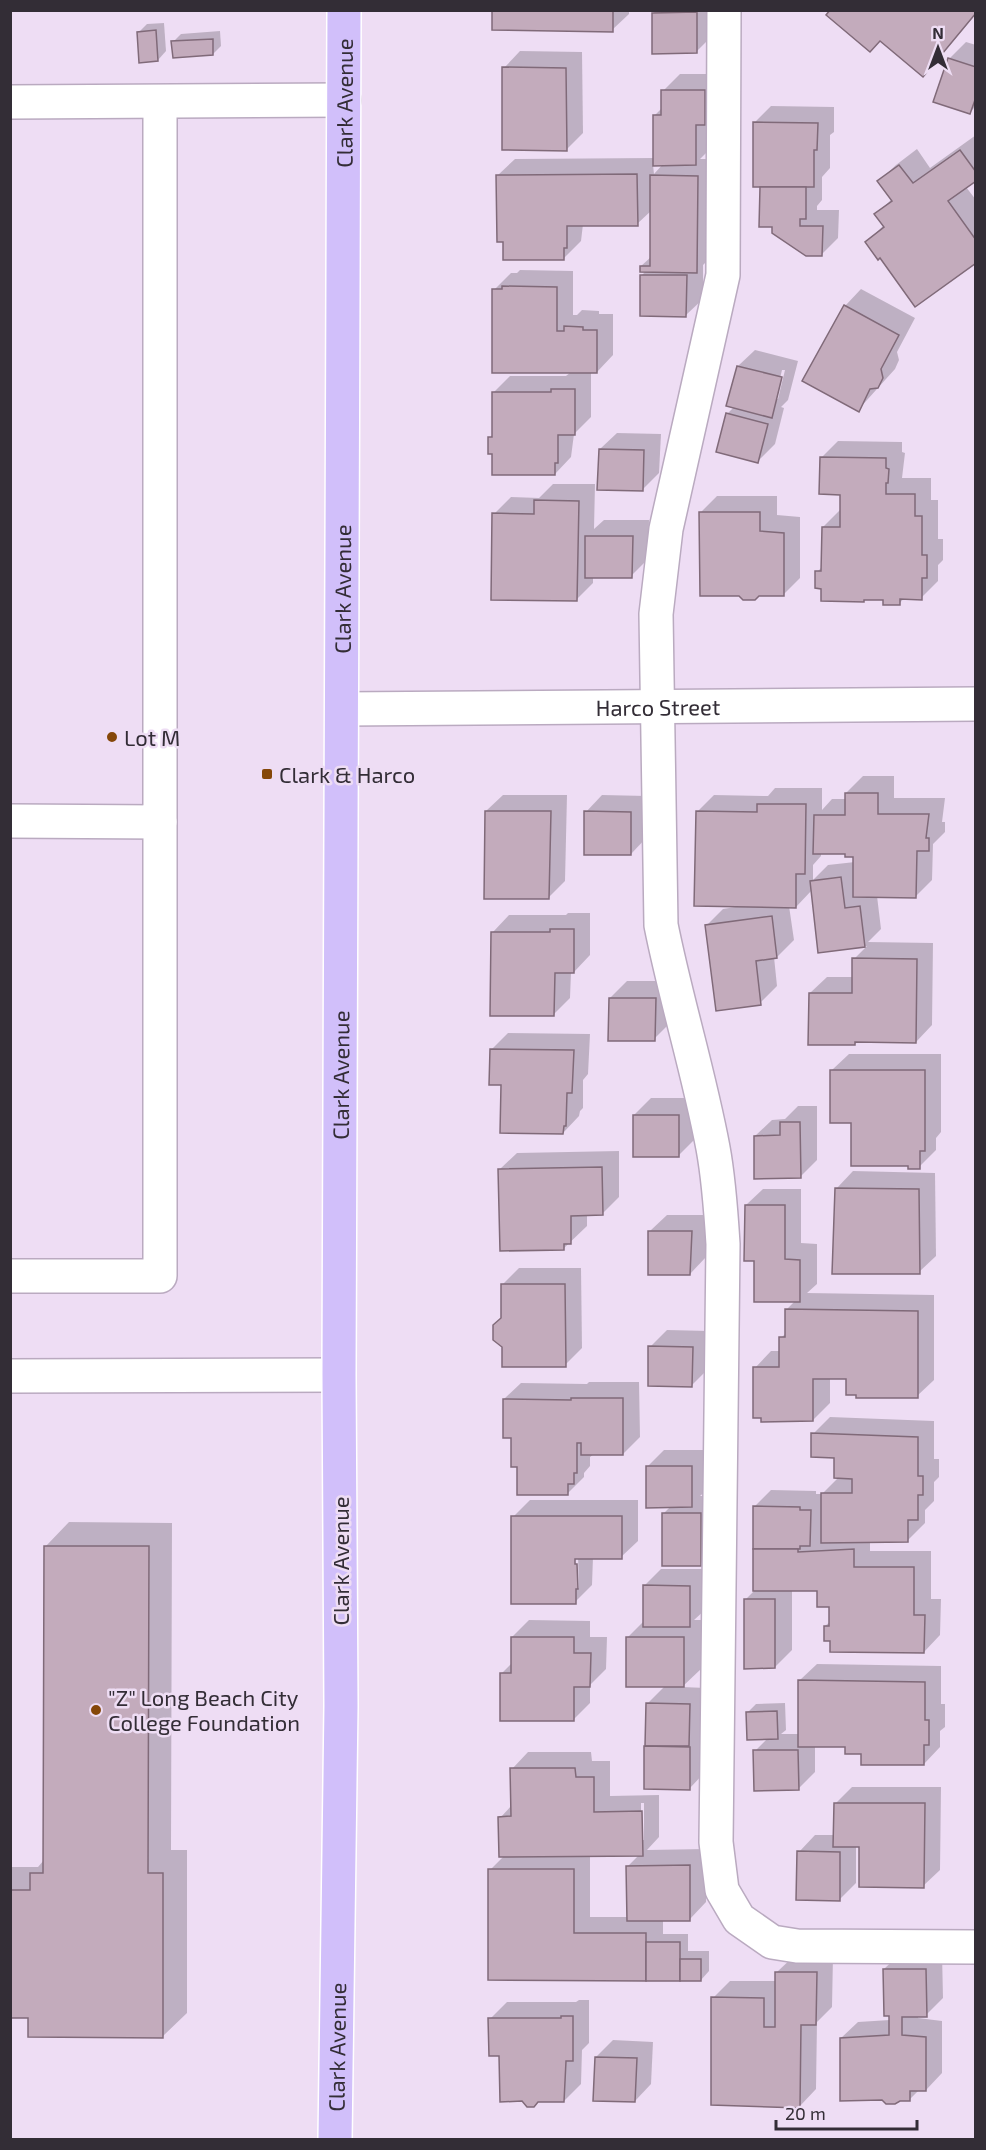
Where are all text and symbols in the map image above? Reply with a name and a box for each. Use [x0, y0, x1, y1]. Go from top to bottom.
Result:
north arrow [908, 18, 968, 78]
text: N [932, 23, 944, 42]
street label: Clark Avenue [330, 38, 357, 168]
street label: Clark Avenue [329, 524, 355, 654]
street label: Harco Street [596, 693, 720, 720]
place label: Lot M [124, 724, 180, 750]
marker: Lot M [105, 730, 119, 744]
place label: Clark & Harco [279, 761, 415, 787]
marker: Clark & Harco [260, 767, 274, 781]
street label: Clark Avenue [327, 1010, 353, 1140]
street label: Clark Avenue [327, 1496, 353, 1626]
place label: "Z" Long Beach City College Foundation [108, 1684, 300, 1735]
marker: "Z" Long Beach City College Foundation [89, 1703, 103, 1717]
street label: Clark Avenue [322, 1982, 350, 2112]
scale bar [776, 2093, 917, 2131]
text: 20 m [785, 2102, 826, 2124]

